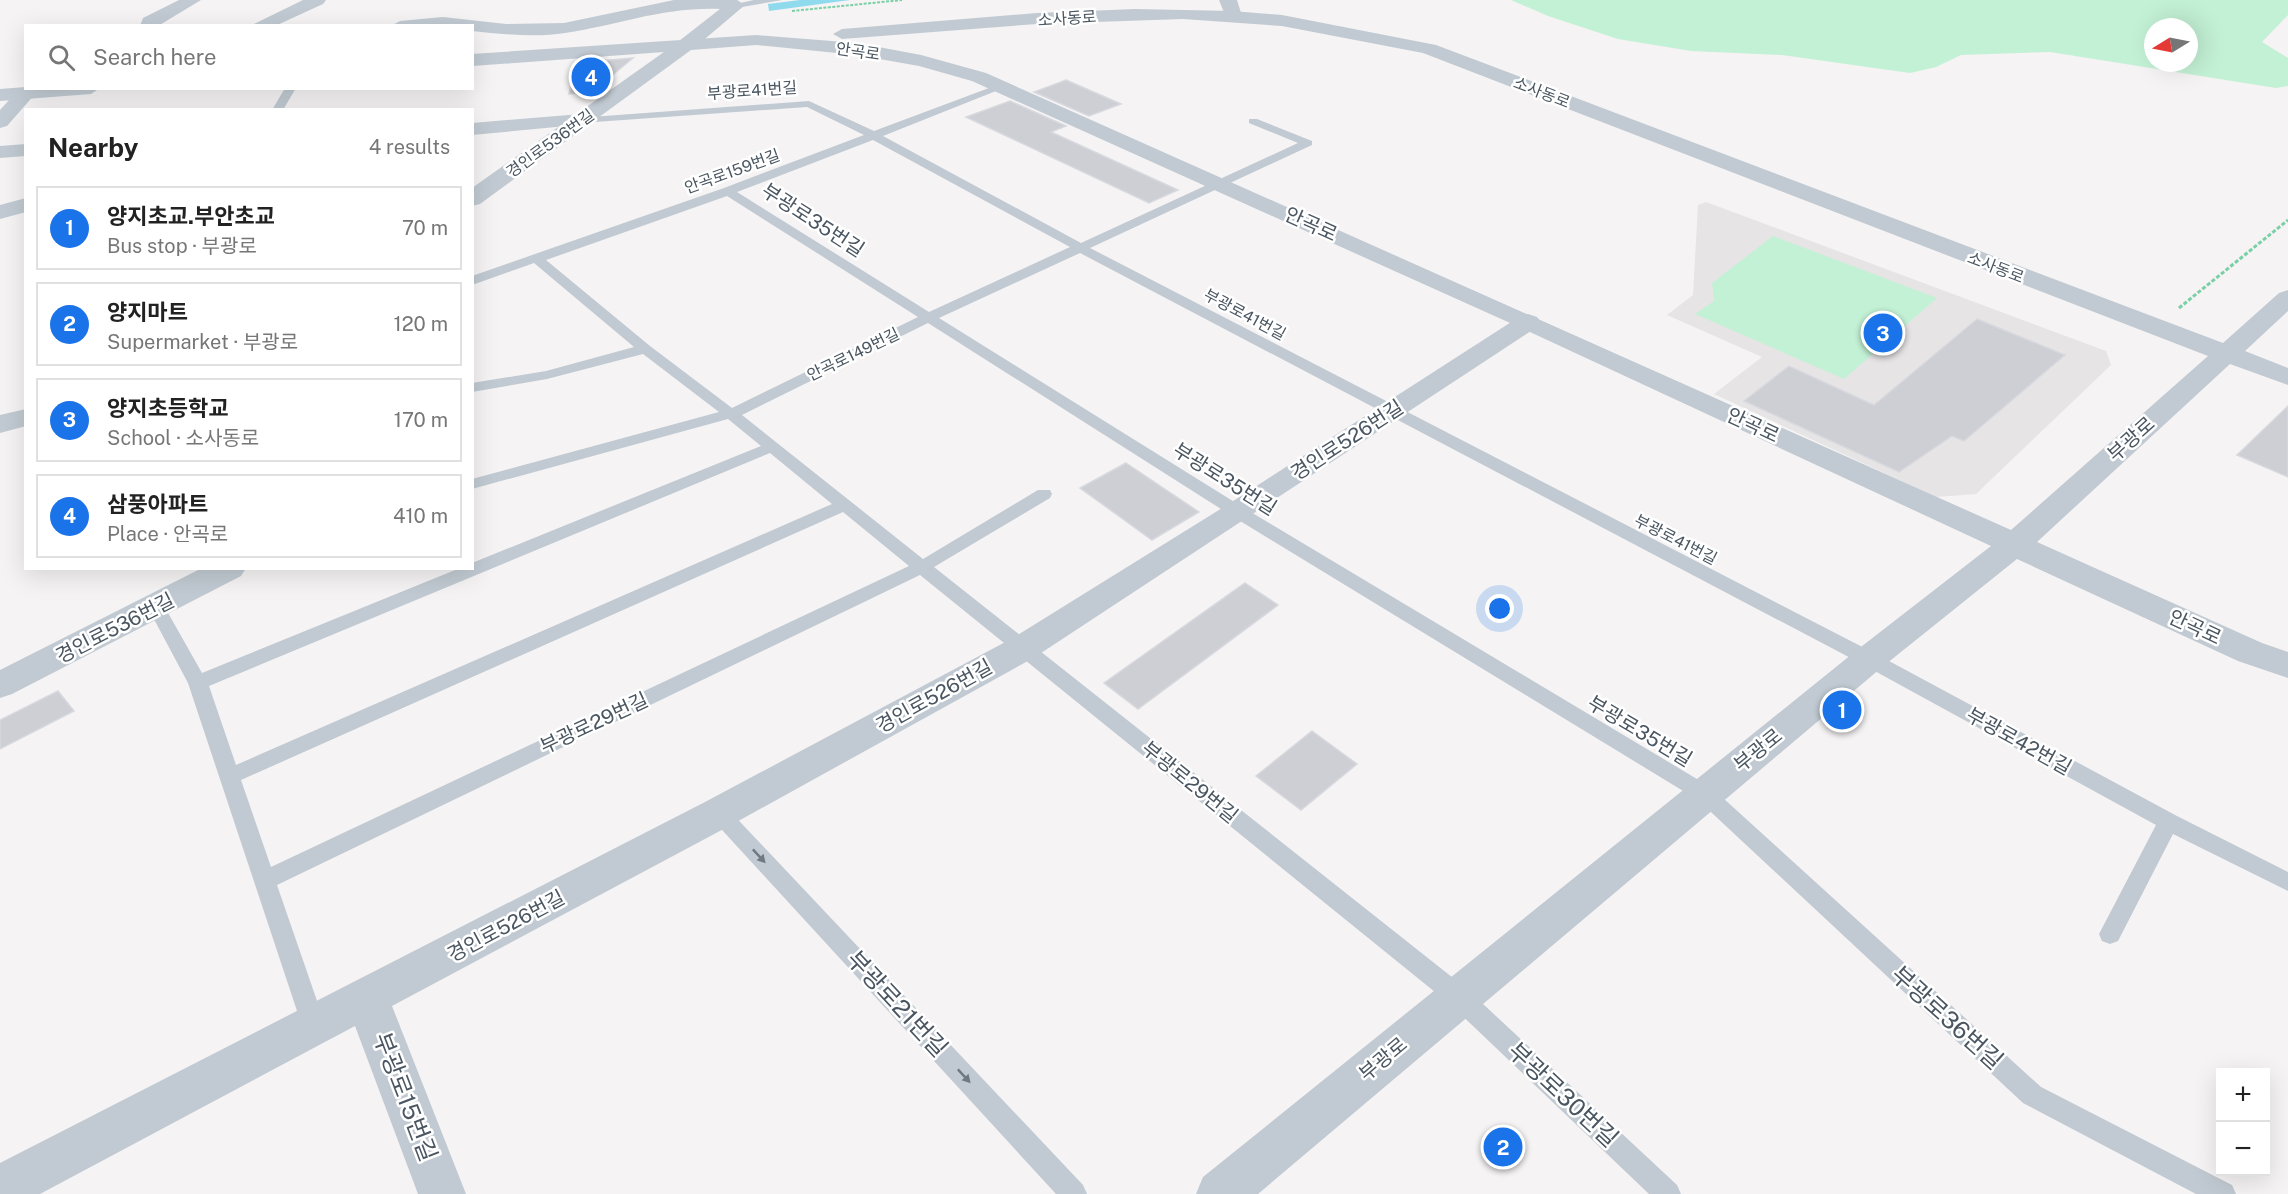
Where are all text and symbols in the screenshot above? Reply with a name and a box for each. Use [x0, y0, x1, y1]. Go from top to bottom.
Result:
street label: 소사동로 [1037, 7, 1097, 30]
north arrow [2144, 18, 2198, 72]
search box [24, 24, 474, 90]
street label: 안곡로 [835, 39, 881, 64]
icon: search [45, 41, 78, 74]
text: Search here [93, 44, 217, 70]
pin: 4 [572, 54, 610, 100]
street label: 소사동로 [1511, 73, 1573, 112]
street label: 부광로41번길 [706, 78, 798, 103]
street label: 경인로536번길 [503, 105, 598, 182]
text: Nearby [48, 132, 138, 163]
text: 4 results [369, 135, 450, 159]
street label: 안곡로159번길 [682, 145, 783, 198]
street label: 부광로35번길 [757, 178, 869, 262]
street label: 안곡로 [1281, 202, 1341, 246]
text: 양지초교.부안초교 [107, 203, 275, 229]
text: 1 [65, 216, 74, 240]
text: 70 m [402, 216, 448, 240]
text: Bus stop · 부광로 [107, 234, 257, 258]
street label: 소사동로 [1965, 248, 2027, 287]
street label: 부광로41번길 [1200, 285, 1289, 344]
text: 양지마트 [107, 299, 188, 325]
pin: 3 [1864, 310, 1902, 356]
text: 2 [63, 312, 76, 336]
text: 120 m [394, 312, 448, 336]
street label: 안곡로149번길 [804, 324, 902, 385]
text: Supermarket · 부광로 [107, 330, 298, 354]
text: 양지초등학교 [107, 395, 228, 421]
street label: 경인로526번길 [1286, 395, 1408, 485]
street label: 안곡로 [1723, 402, 1783, 448]
text: 3 [63, 408, 76, 432]
text: 170 m [394, 408, 448, 432]
street label: 부광로 [2102, 412, 2160, 466]
text: School · 소사동로 [107, 426, 259, 450]
street label: 부광로35번길 [1169, 438, 1281, 520]
text: 삼풍아파트 [107, 491, 208, 517]
text: 4 [63, 504, 76, 528]
text: 410 m [393, 504, 448, 528]
street label: 부광로41번길 [1631, 511, 1720, 568]
text: Place · 안곡로 [107, 522, 228, 546]
street label: 경인로536번길 [52, 588, 178, 668]
your location [1485, 594, 1514, 623]
street label: 안곡로 [2165, 604, 2225, 650]
street label: 경인로526번길 [872, 654, 996, 738]
street label: 부광로29번길 [536, 688, 652, 758]
pin: 1 [1822, 688, 1862, 732]
street label: 부광로35번길 [1583, 690, 1697, 772]
street label: 부광로42번길 [1962, 702, 2076, 780]
street label: 부광로 [1729, 723, 1787, 777]
street label: 부광로29번길 [1137, 736, 1243, 828]
one-way arrow [752, 848, 765, 863]
street label: 경인로526번길 [443, 885, 569, 967]
street label: 부광로21번길 [842, 945, 954, 1062]
street label: 부광로36번길 [1886, 960, 2009, 1075]
street label: 부광로15번길 [369, 1028, 443, 1165]
street label: 부광로 [1354, 1032, 1412, 1086]
street label: 부광로30번길 [1503, 1036, 1624, 1152]
one-way arrow [957, 1068, 971, 1083]
map controls [2216, 1068, 2270, 1176]
button: + [2216, 1068, 2270, 1122]
button: − [2216, 1122, 2270, 1176]
pin: 2 [1484, 1124, 1522, 1170]

